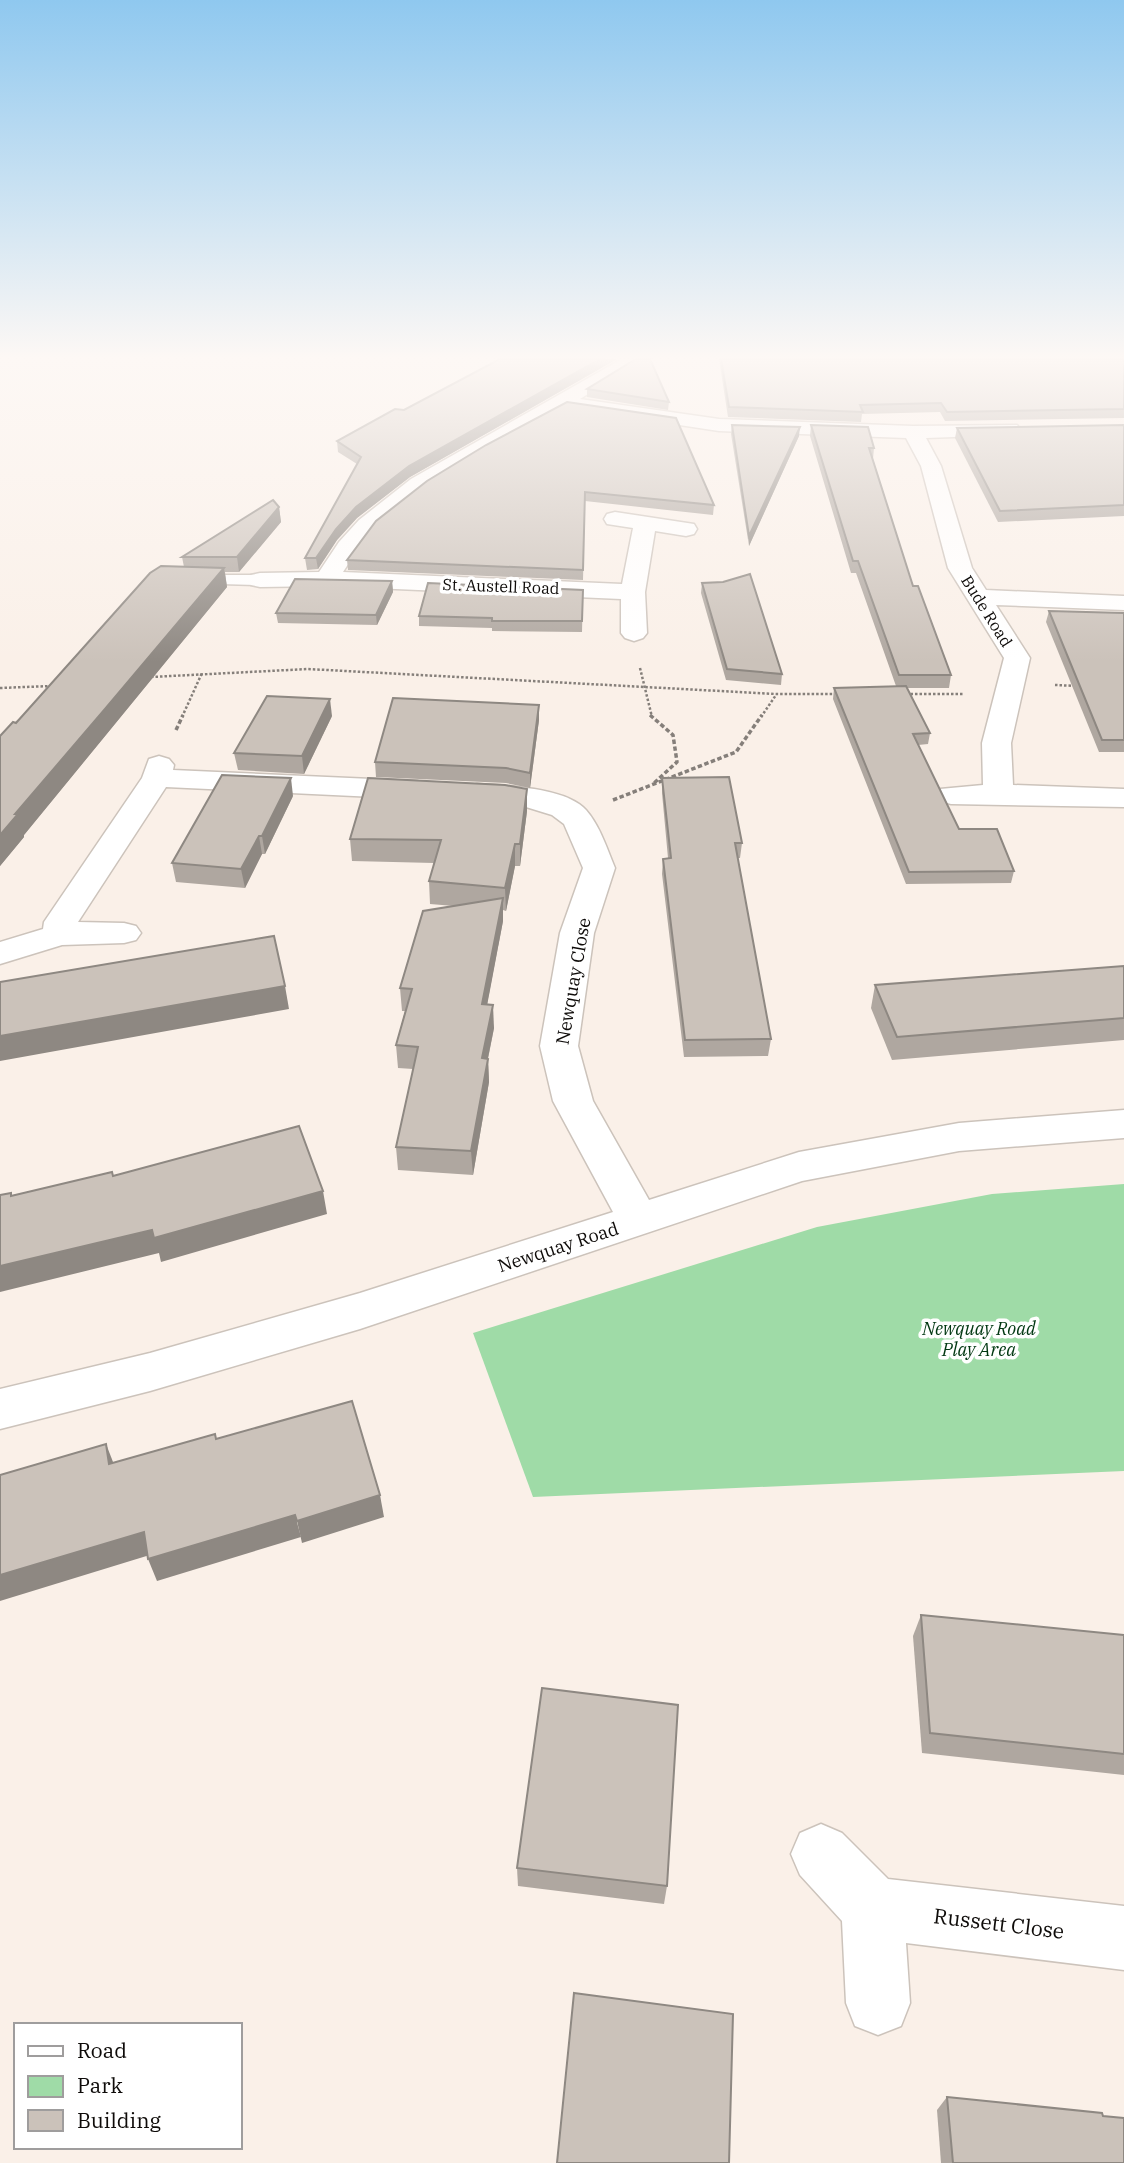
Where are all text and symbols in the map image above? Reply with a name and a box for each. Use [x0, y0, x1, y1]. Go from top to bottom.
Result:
street label: Bude Road [957, 572, 1017, 651]
street label: St. Austell Road [442, 574, 560, 598]
street label: Newquay Close [551, 916, 595, 1046]
street label: Newquay Road [495, 1217, 621, 1277]
park label: Newquay Road Play Area [921, 1317, 1036, 1361]
street label: Russett Close [932, 1901, 1066, 1945]
legend [14, 2023, 242, 2149]
text: Road [77, 2036, 127, 2064]
text: Park [77, 2071, 124, 2099]
text: Building [77, 2106, 162, 2134]

